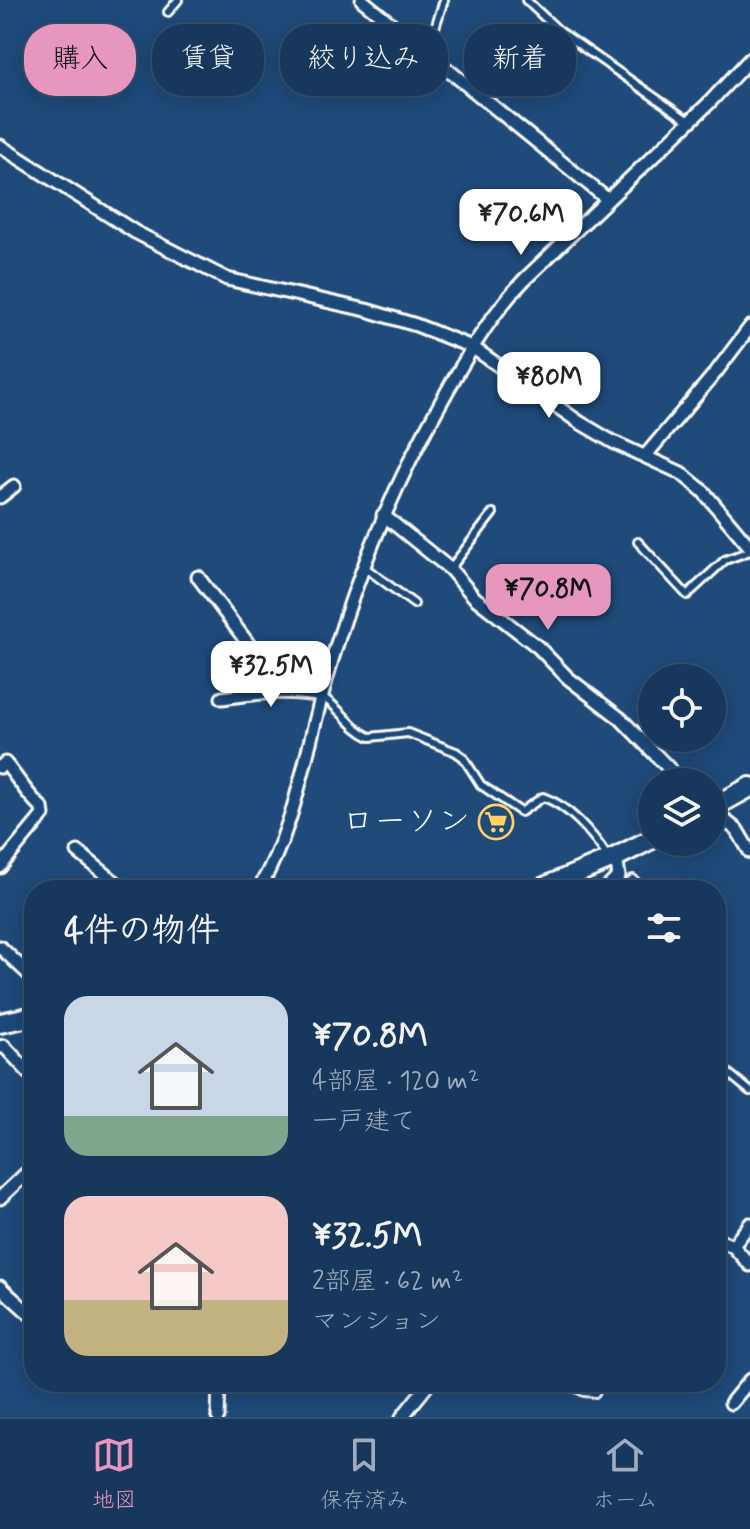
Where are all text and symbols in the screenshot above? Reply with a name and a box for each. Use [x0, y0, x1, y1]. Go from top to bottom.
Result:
chip: 購入 [24, 24, 136, 96]
chip: 賃貸 [152, 24, 264, 96]
chip: 絞り込み [280, 24, 448, 96]
chip: 新着 [464, 24, 576, 96]
pin: ¥70.6M [456, 189, 586, 257]
text: ¥70.6M [477, 198, 565, 232]
pin: ¥80M [502, 352, 596, 420]
text: ¥80M [515, 361, 583, 395]
pin: ¥70.8M [483, 564, 613, 632]
text: ¥70.8M [504, 573, 592, 607]
pin: ¥32.5M [206, 641, 336, 709]
text: ¥32.5M [229, 650, 313, 684]
map controls [638, 664, 726, 856]
button: locate [638, 664, 726, 752]
button: layers [638, 768, 726, 856]
place label: ローソン [342, 801, 470, 843]
supermarket icon: ローソン [477, 803, 515, 841]
icon: filters [642, 906, 686, 950]
text: 4件の物件 [64, 909, 220, 954]
text: ¥70.8M [312, 1014, 428, 1059]
icon: home [128, 1028, 224, 1124]
text: 4部屋 · 120 m² [312, 1065, 479, 1099]
text: 一戸建て [312, 1105, 416, 1139]
text: ¥32.5M [312, 1214, 422, 1259]
icon: home [128, 1228, 224, 1324]
text: 2部屋 · 62 m² [312, 1265, 463, 1299]
text: マンション [312, 1305, 441, 1339]
tab: 地図 [92, 1433, 136, 1515]
tab: 保存済み [320, 1433, 408, 1515]
tab: ホーム [593, 1433, 658, 1515]

